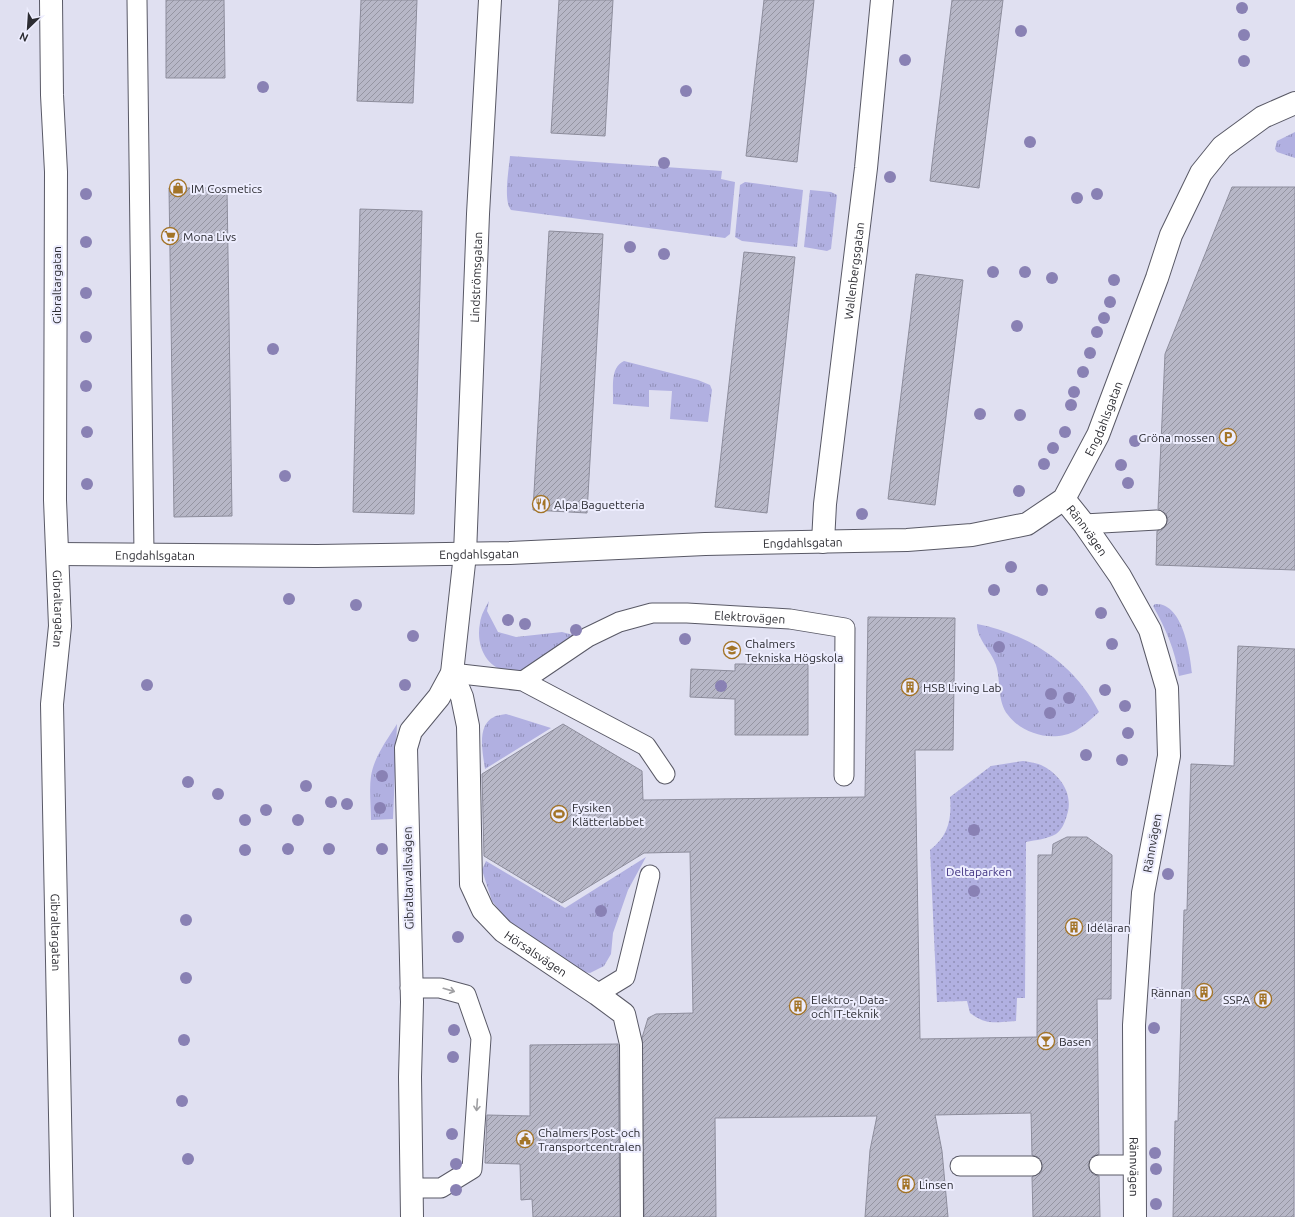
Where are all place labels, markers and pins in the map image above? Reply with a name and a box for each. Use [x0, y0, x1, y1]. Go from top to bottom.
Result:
shop icon: IM Cosmetics [168, 178, 188, 198]
place label: IM Cosmetics [191, 182, 262, 195]
supermarket icon: Mona Livs [160, 226, 180, 246]
place label: Mona Livs [183, 230, 236, 243]
parking icon: Gröna mossen [1218, 427, 1238, 447]
place label: Gröna mossen [1138, 431, 1215, 444]
restaurant icon: Alpa Baguetteria [531, 494, 551, 514]
place label: Alpa Baguetteria [554, 498, 645, 511]
place label: Chalmers Tekniska Högskola [745, 637, 843, 664]
school or university icon: Chalmers Tekniska Högskola [722, 640, 742, 660]
building icon: HSB Living Lab [900, 677, 920, 697]
place label: HSB Living Lab [923, 681, 1002, 694]
place label: Fysiken Klätterlabbet [572, 801, 644, 828]
sports icon: Fysiken Klätterlabbet [549, 804, 569, 824]
building icon: Idéläran [1064, 917, 1084, 937]
place label: Idéläran [1087, 921, 1131, 934]
building icon: Rännan [1194, 982, 1214, 1002]
place label: Rännan [1151, 986, 1191, 999]
building icon: SSPA [1253, 989, 1273, 1009]
place label: Elektro-, Data- och IT-teknik [811, 993, 889, 1020]
place label: SSPA [1223, 993, 1250, 1006]
building icon: Elektro-, Data- och IT-teknik [788, 996, 808, 1016]
bar icon: Basen [1036, 1031, 1056, 1051]
place label: Basen [1059, 1035, 1091, 1048]
place label: Chalmers Post- och Transportcentralen [538, 1126, 641, 1153]
public building icon: Chalmers Post- och Transportcentralen [515, 1129, 535, 1149]
building icon: Linsen [896, 1174, 916, 1194]
place label: Linsen [919, 1178, 954, 1191]

